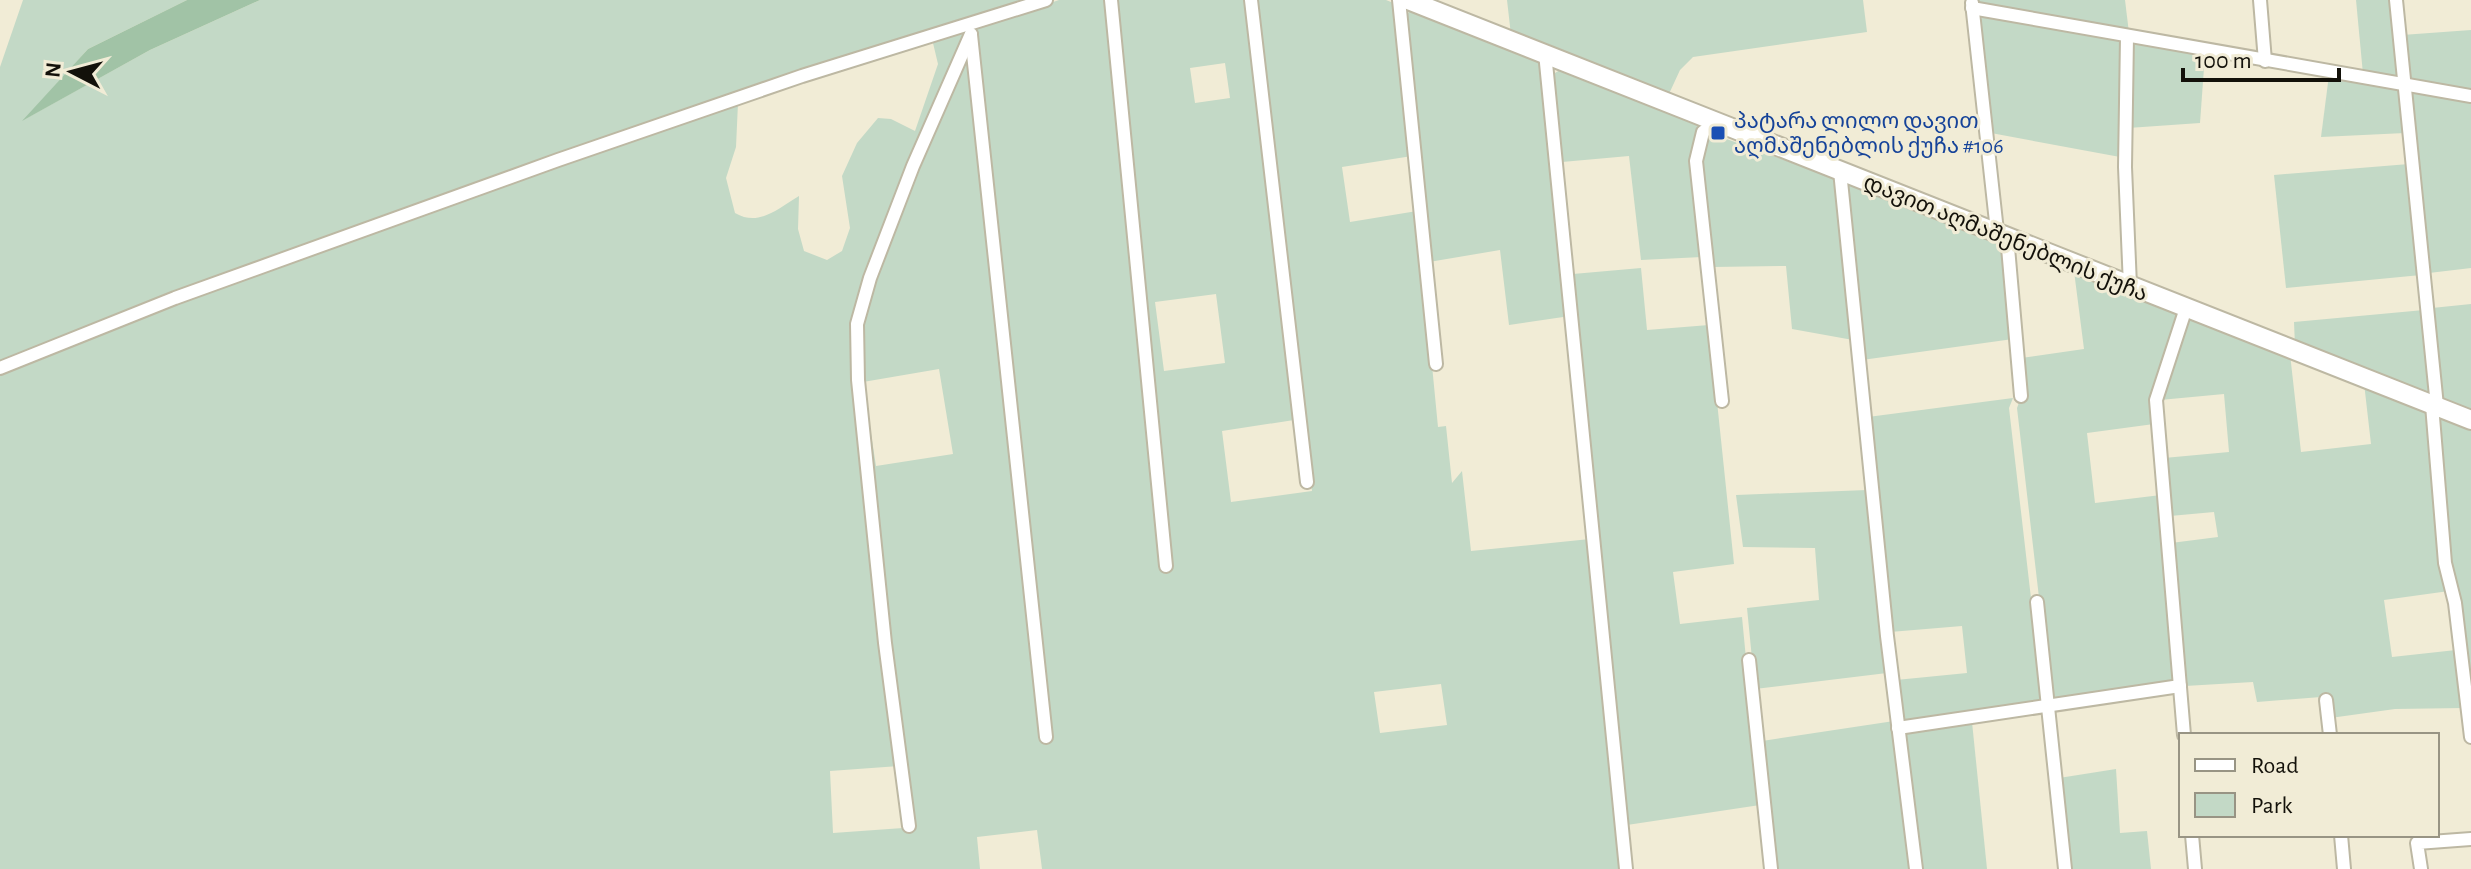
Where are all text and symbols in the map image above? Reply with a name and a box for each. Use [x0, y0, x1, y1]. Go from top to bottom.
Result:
north arrow [32, 32, 112, 112]
scale bar [2183, 32, 2339, 82]
text: 100 m [2195, 49, 2252, 73]
text: N [41, 61, 65, 79]
place label: პატარა ლილო დავით აღმაშენებლის ქუჩა #106 [1734, 110, 2004, 159]
marker: პატარა ლილო დავით აღმაშენებლის ქუჩა #106 [1709, 124, 1727, 142]
street label: დავით აღმაშენებლის ქუჩა [1860, 171, 2151, 307]
legend [2179, 733, 2439, 837]
text: Road [2251, 754, 2299, 778]
text: Park [2251, 794, 2292, 818]

